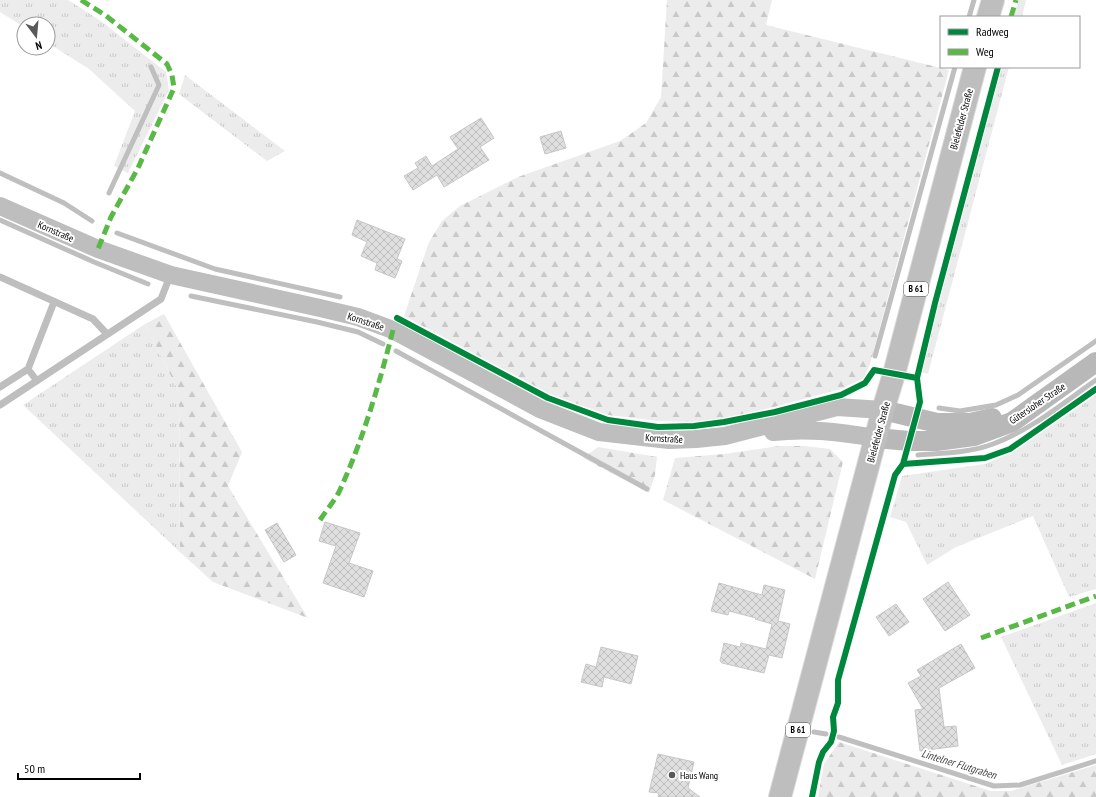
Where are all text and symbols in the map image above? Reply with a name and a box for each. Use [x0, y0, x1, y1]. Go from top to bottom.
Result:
north arrow [16, 16, 56, 56]
legend [940, 16, 1080, 68]
text: Radweg [976, 24, 1009, 39]
text: N [34, 38, 44, 53]
text: Weg [976, 44, 994, 59]
street label: Bielefelder Straße [947, 87, 976, 151]
street label: Kornstraße [36, 218, 76, 245]
road number: B 61 [904, 282, 928, 296]
street label: Kornstraße [346, 309, 386, 334]
street label: Gütersloher Straße [1007, 380, 1068, 427]
street label: Bielefelder Straße [864, 400, 893, 464]
street label: Kornstraße [645, 431, 683, 446]
road number: B 61 [786, 723, 810, 737]
water label: Lintelner Flutgraben [920, 746, 999, 782]
scale bar [18, 755, 140, 781]
text: 50 m [24, 761, 45, 776]
place label: Haus Wang [680, 769, 718, 782]
marker: Haus Wang [667, 770, 677, 780]

